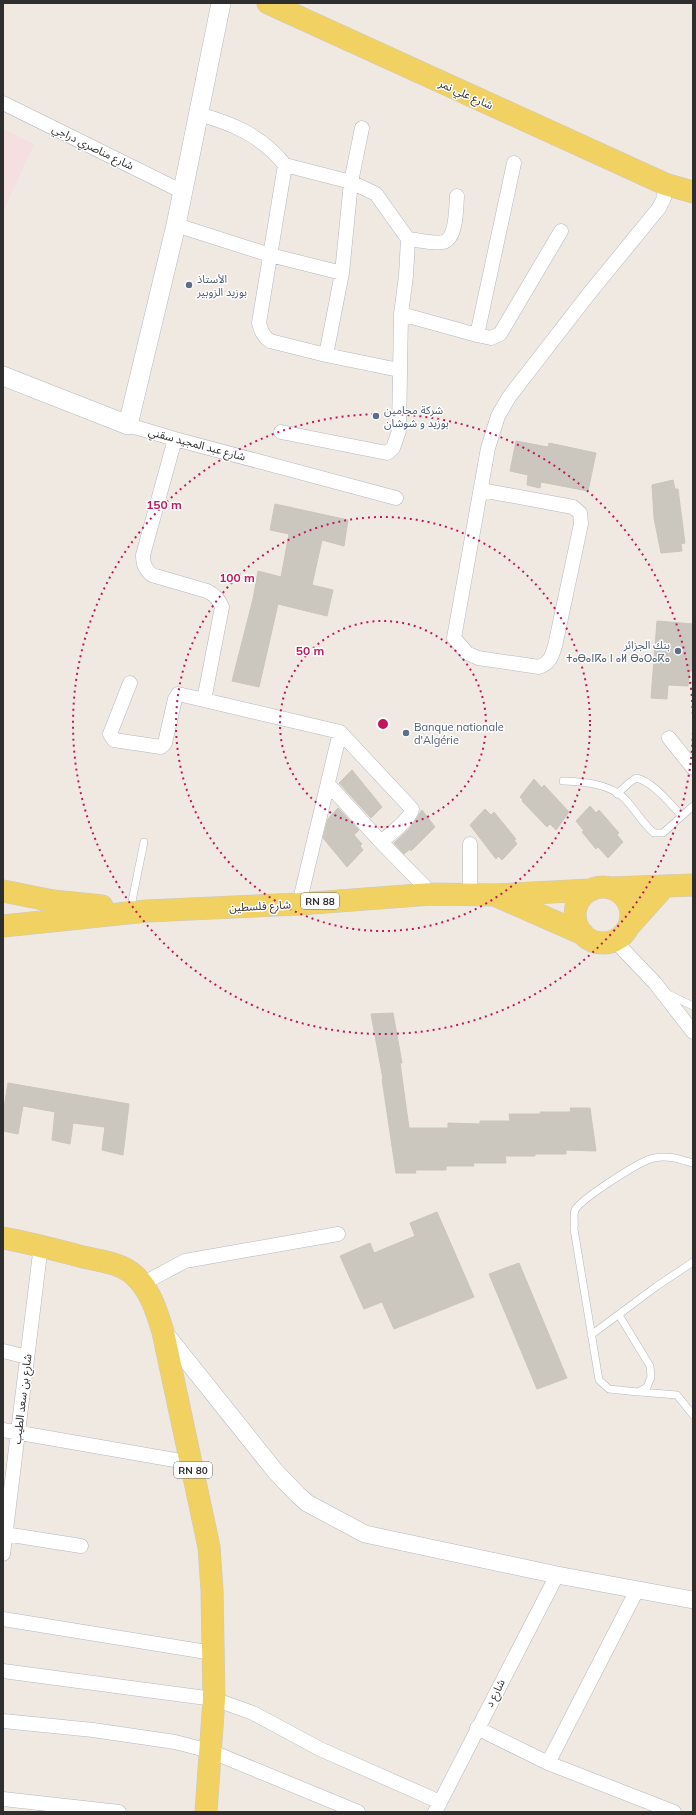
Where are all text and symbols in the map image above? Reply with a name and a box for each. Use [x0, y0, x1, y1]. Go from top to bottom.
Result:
street label: شارع علي نمر [435, 75, 496, 115]
street label: شارع مناصري دراجي [49, 121, 136, 175]
place label: الأستاذ بوزيد الزوبير [196, 272, 247, 299]
marker: الأستاذ بوزيد الزوبير [184, 280, 194, 290]
place label: شركة محامين بوزيد و شوشان [384, 403, 449, 430]
marker: شركة محامين بوزيد و شوشان [371, 411, 381, 421]
street label: شارع عبد المجيد سقني [146, 424, 247, 466]
text: 150 m [146, 497, 182, 512]
text: 100 m [219, 570, 255, 585]
place label: بنك الجزائر ⵜⴰⴱⴰⵏⴽⴰ ⵏ ⴰⵍ ⴱⴰⵔⴰⴽⴰ [566, 638, 670, 665]
text: 50 m [296, 643, 324, 658]
marker: بنك الجزائر ⵜⴰⴱⴰⵏⴽⴰ ⵏ ⴰⵍ ⴱⴰⵔⴰⴽⴰ [673, 646, 683, 656]
centre of rings [376, 717, 390, 731]
place label: Banque nationale d'Algérie [414, 720, 504, 747]
marker: Banque nationale d'Algérie [401, 728, 411, 738]
road number: RN 88 [301, 893, 339, 909]
street label: شارع فلسطين [229, 897, 292, 916]
street label: شارع بن سعد الطيب [10, 1353, 36, 1445]
road number: RN 80 [174, 1462, 212, 1478]
street label: شارع د [482, 1676, 509, 1710]

